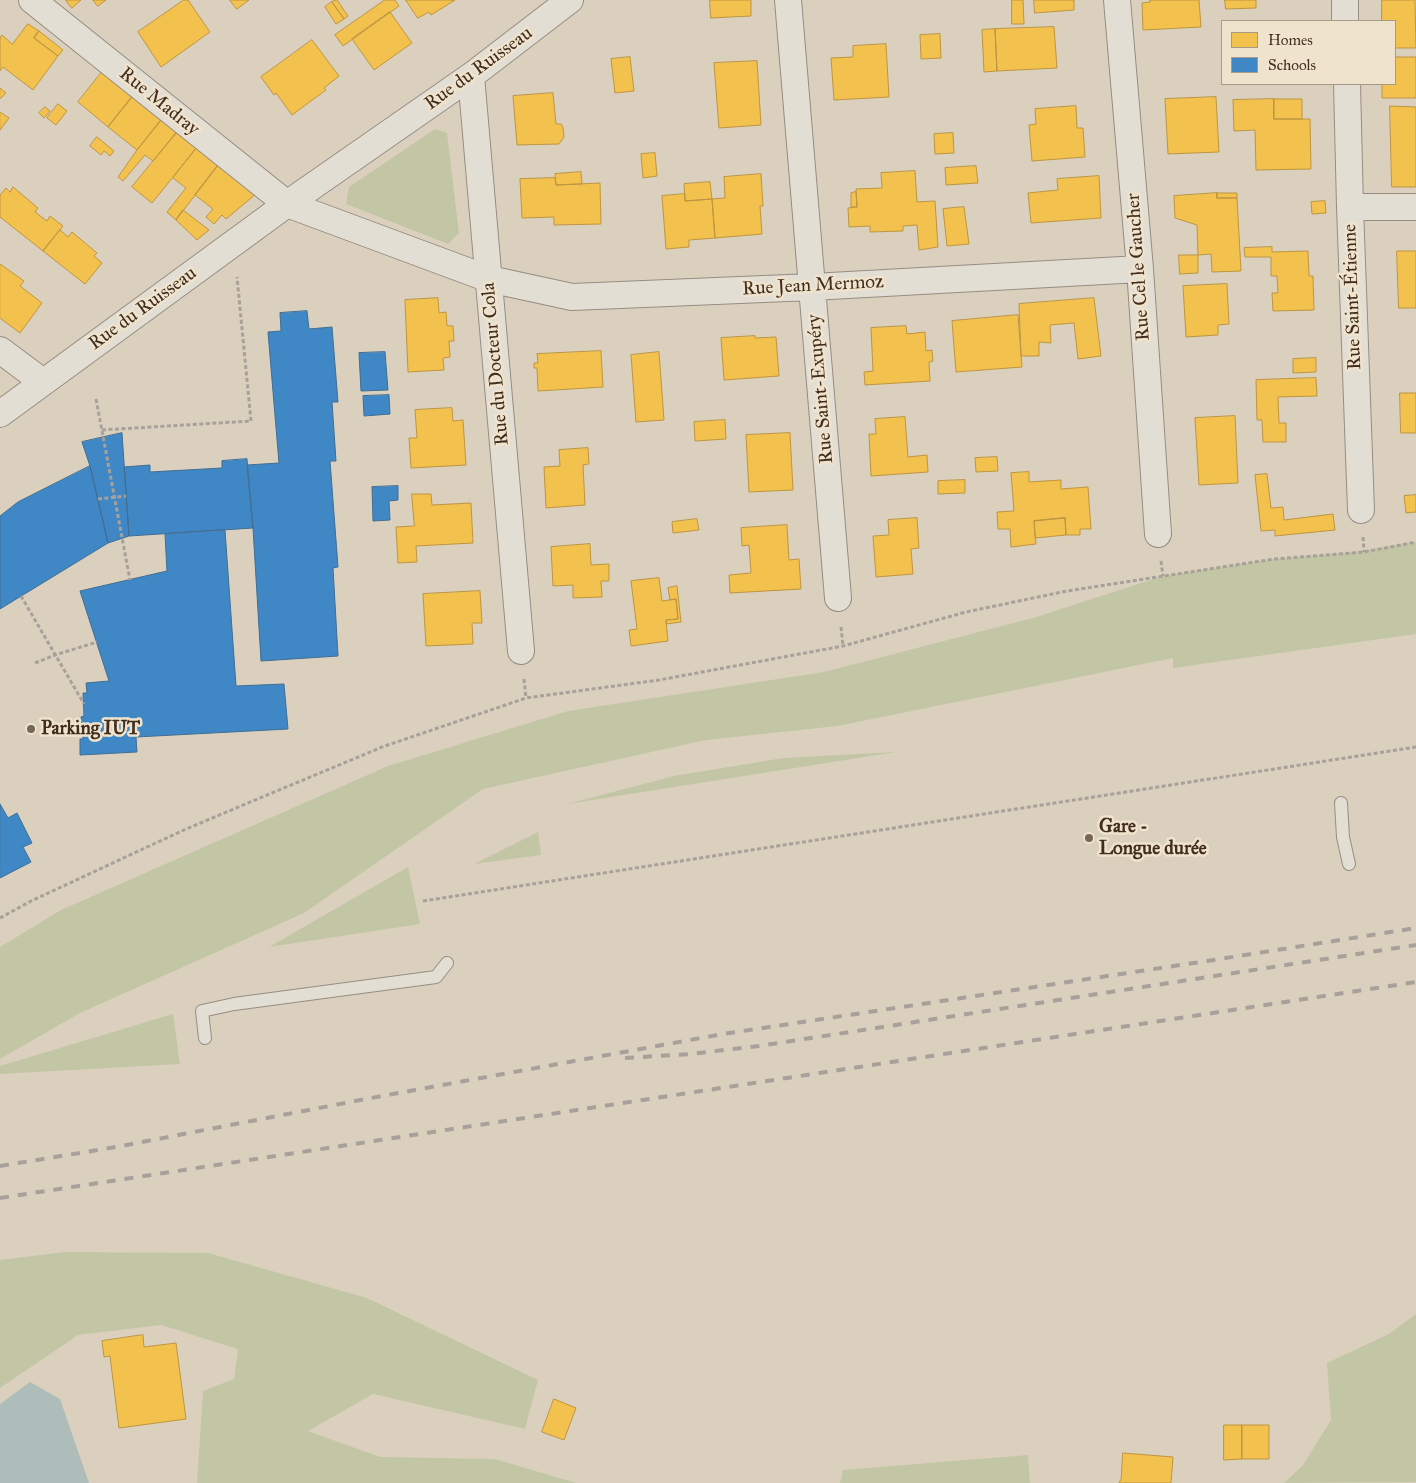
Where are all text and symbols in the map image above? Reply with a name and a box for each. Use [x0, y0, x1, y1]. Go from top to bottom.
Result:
legend [1221, 20, 1396, 85]
street label: Rue du Ruisseau [421, 22, 537, 116]
text: Homes [1268, 31, 1313, 49]
text: Schools [1268, 56, 1316, 74]
street label: Rue Madray [114, 63, 204, 141]
street label: Rue Cel le Gaucher [1122, 192, 1156, 342]
street label: Rue Saint-Étienne [1339, 224, 1367, 370]
street label: Rue du Ruisseau [85, 262, 201, 356]
street label: Rue Jean Mermoz [742, 271, 884, 301]
street label: Rue du Docteur Cola [478, 282, 514, 446]
street label: Rue Saint-Exupéry [803, 313, 839, 465]
place label: Parking IUT [41, 718, 140, 740]
marker: Parking IUT [25, 723, 37, 735]
place label: Gare - Longue durée [1099, 816, 1207, 860]
marker: Gare - Longue durée [1083, 832, 1095, 844]

